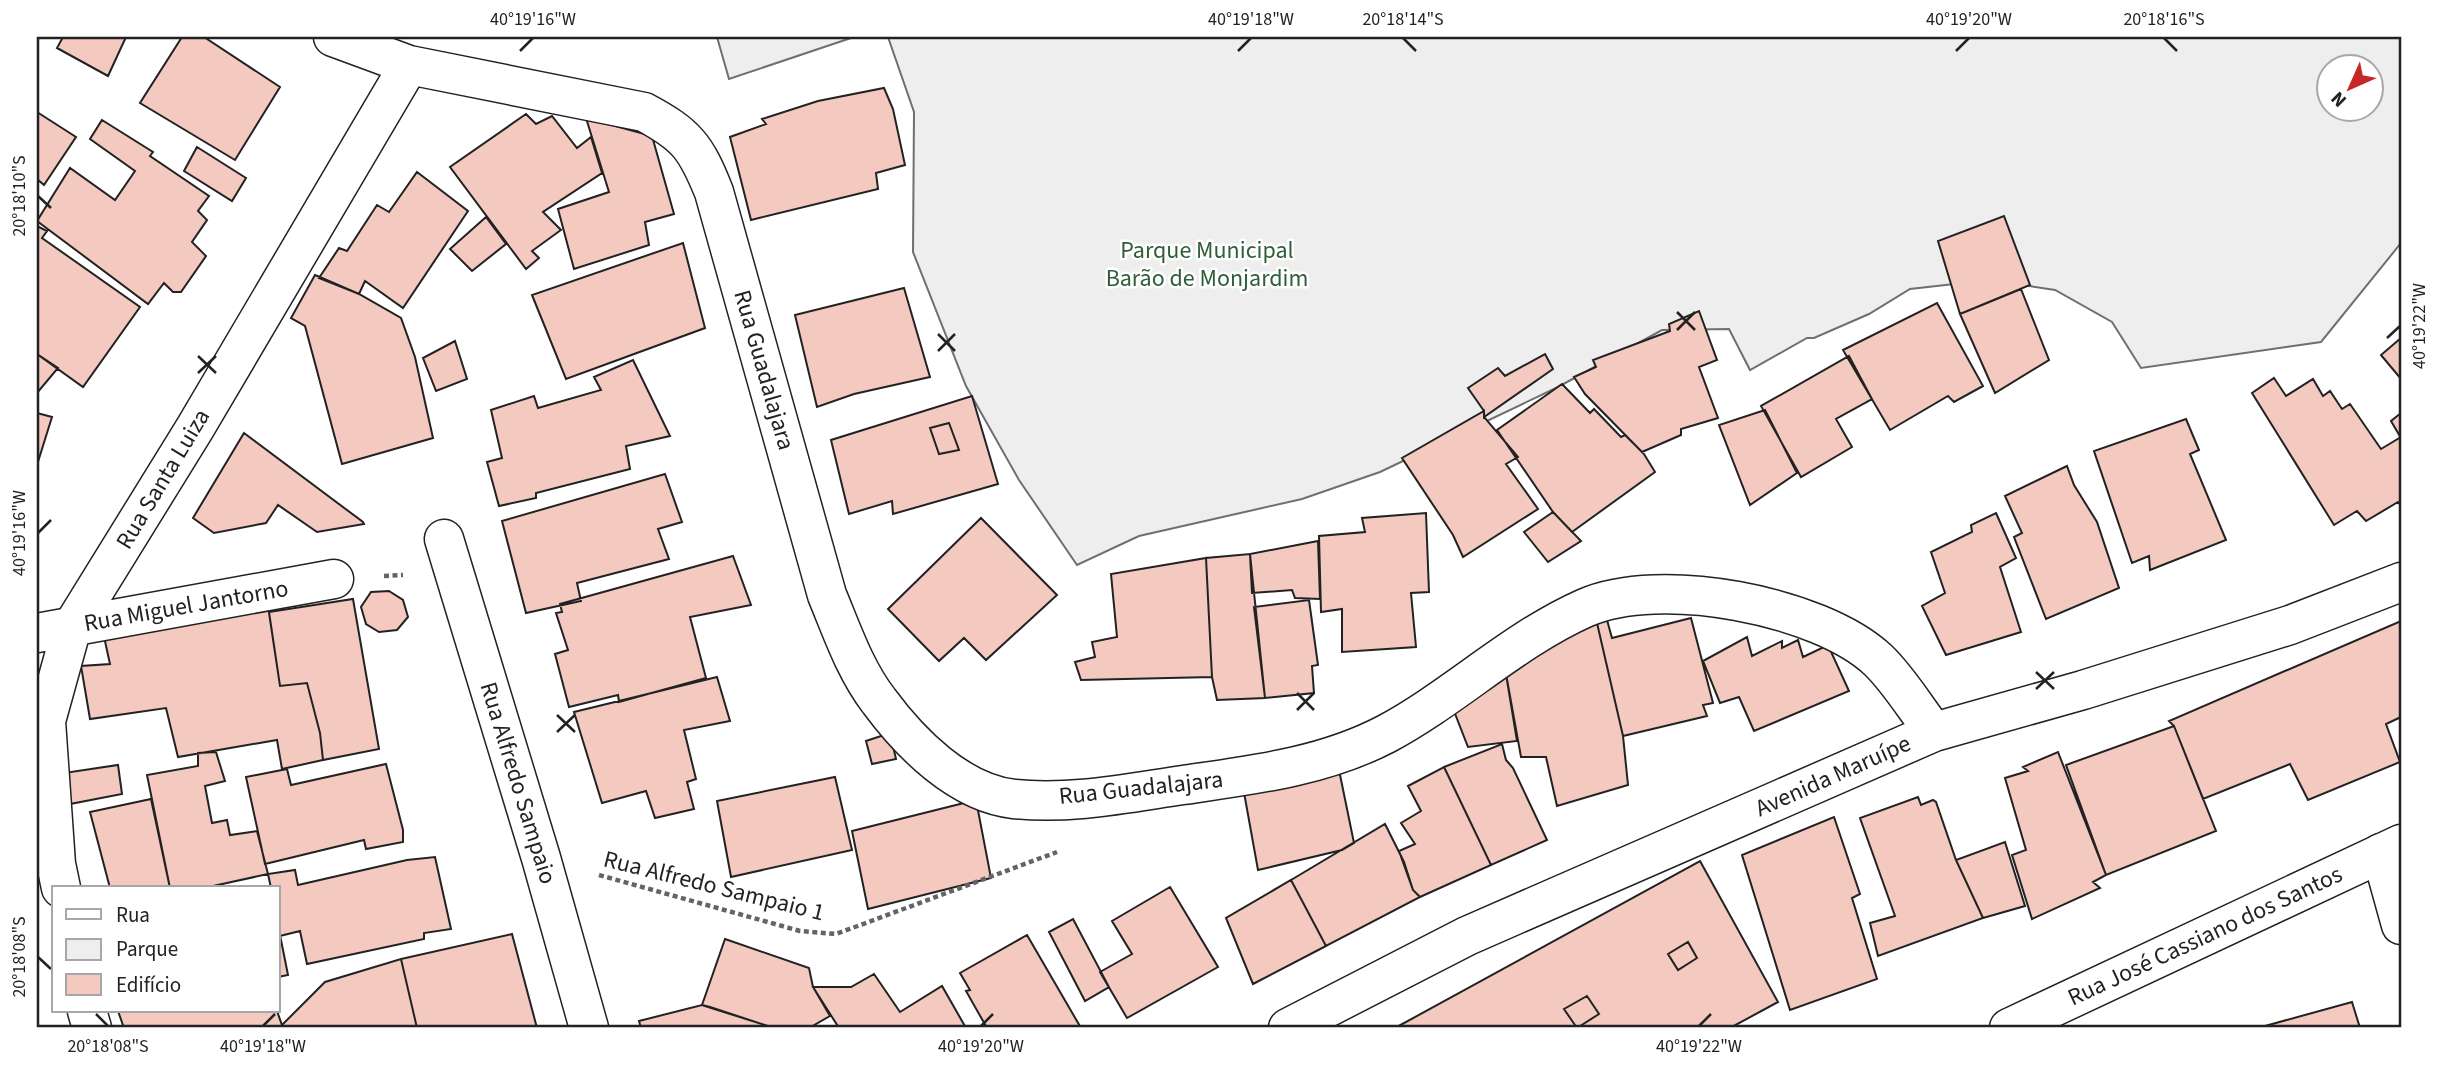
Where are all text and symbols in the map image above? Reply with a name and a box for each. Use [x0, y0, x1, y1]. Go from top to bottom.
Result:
text: 40°19'16"W [490, 7, 576, 32]
text: 40°19'18"W [1208, 7, 1294, 32]
text: 20°18'14"S [1362, 7, 1444, 32]
text: 40°19'20"W [1926, 7, 2012, 32]
text: 20°18'16"S [2123, 7, 2205, 32]
north arrow [2316, 52, 2386, 122]
text: N [2325, 85, 2353, 113]
text: 20°18'10"S [7, 155, 32, 237]
park label: Parque Municipal Barão de Monjardim [1106, 233, 1308, 296]
text: 40°19'22"W [2407, 283, 2432, 369]
street label: Rua Guadalajara [724, 286, 804, 454]
street label: Rua Santa Luiza [107, 402, 219, 556]
text: 40°19'16"W [7, 490, 32, 576]
street label: Rua Miguel Jantorno [81, 571, 291, 641]
street label: Rua Alfredo Sampaio [471, 678, 565, 888]
street label: Avenida Maruípe [1750, 726, 1916, 826]
street label: Rua Guadalajara [1057, 762, 1225, 814]
street label: Rua Alfredo Sampaio 1 [600, 842, 828, 930]
street label: Rua José Cassiano dos Santos [2062, 857, 2348, 1015]
legend [52, 886, 280, 1012]
text: Rua [116, 900, 150, 930]
text: 20°18'08"S [7, 916, 32, 998]
text: Parque [116, 934, 178, 964]
text: Edifício [116, 970, 181, 1000]
text: 20°18'08"S [67, 1034, 149, 1059]
text: 40°19'18"W [220, 1034, 306, 1059]
text: 40°19'20"W [938, 1034, 1024, 1059]
text: 40°19'22"W [1656, 1034, 1742, 1059]

